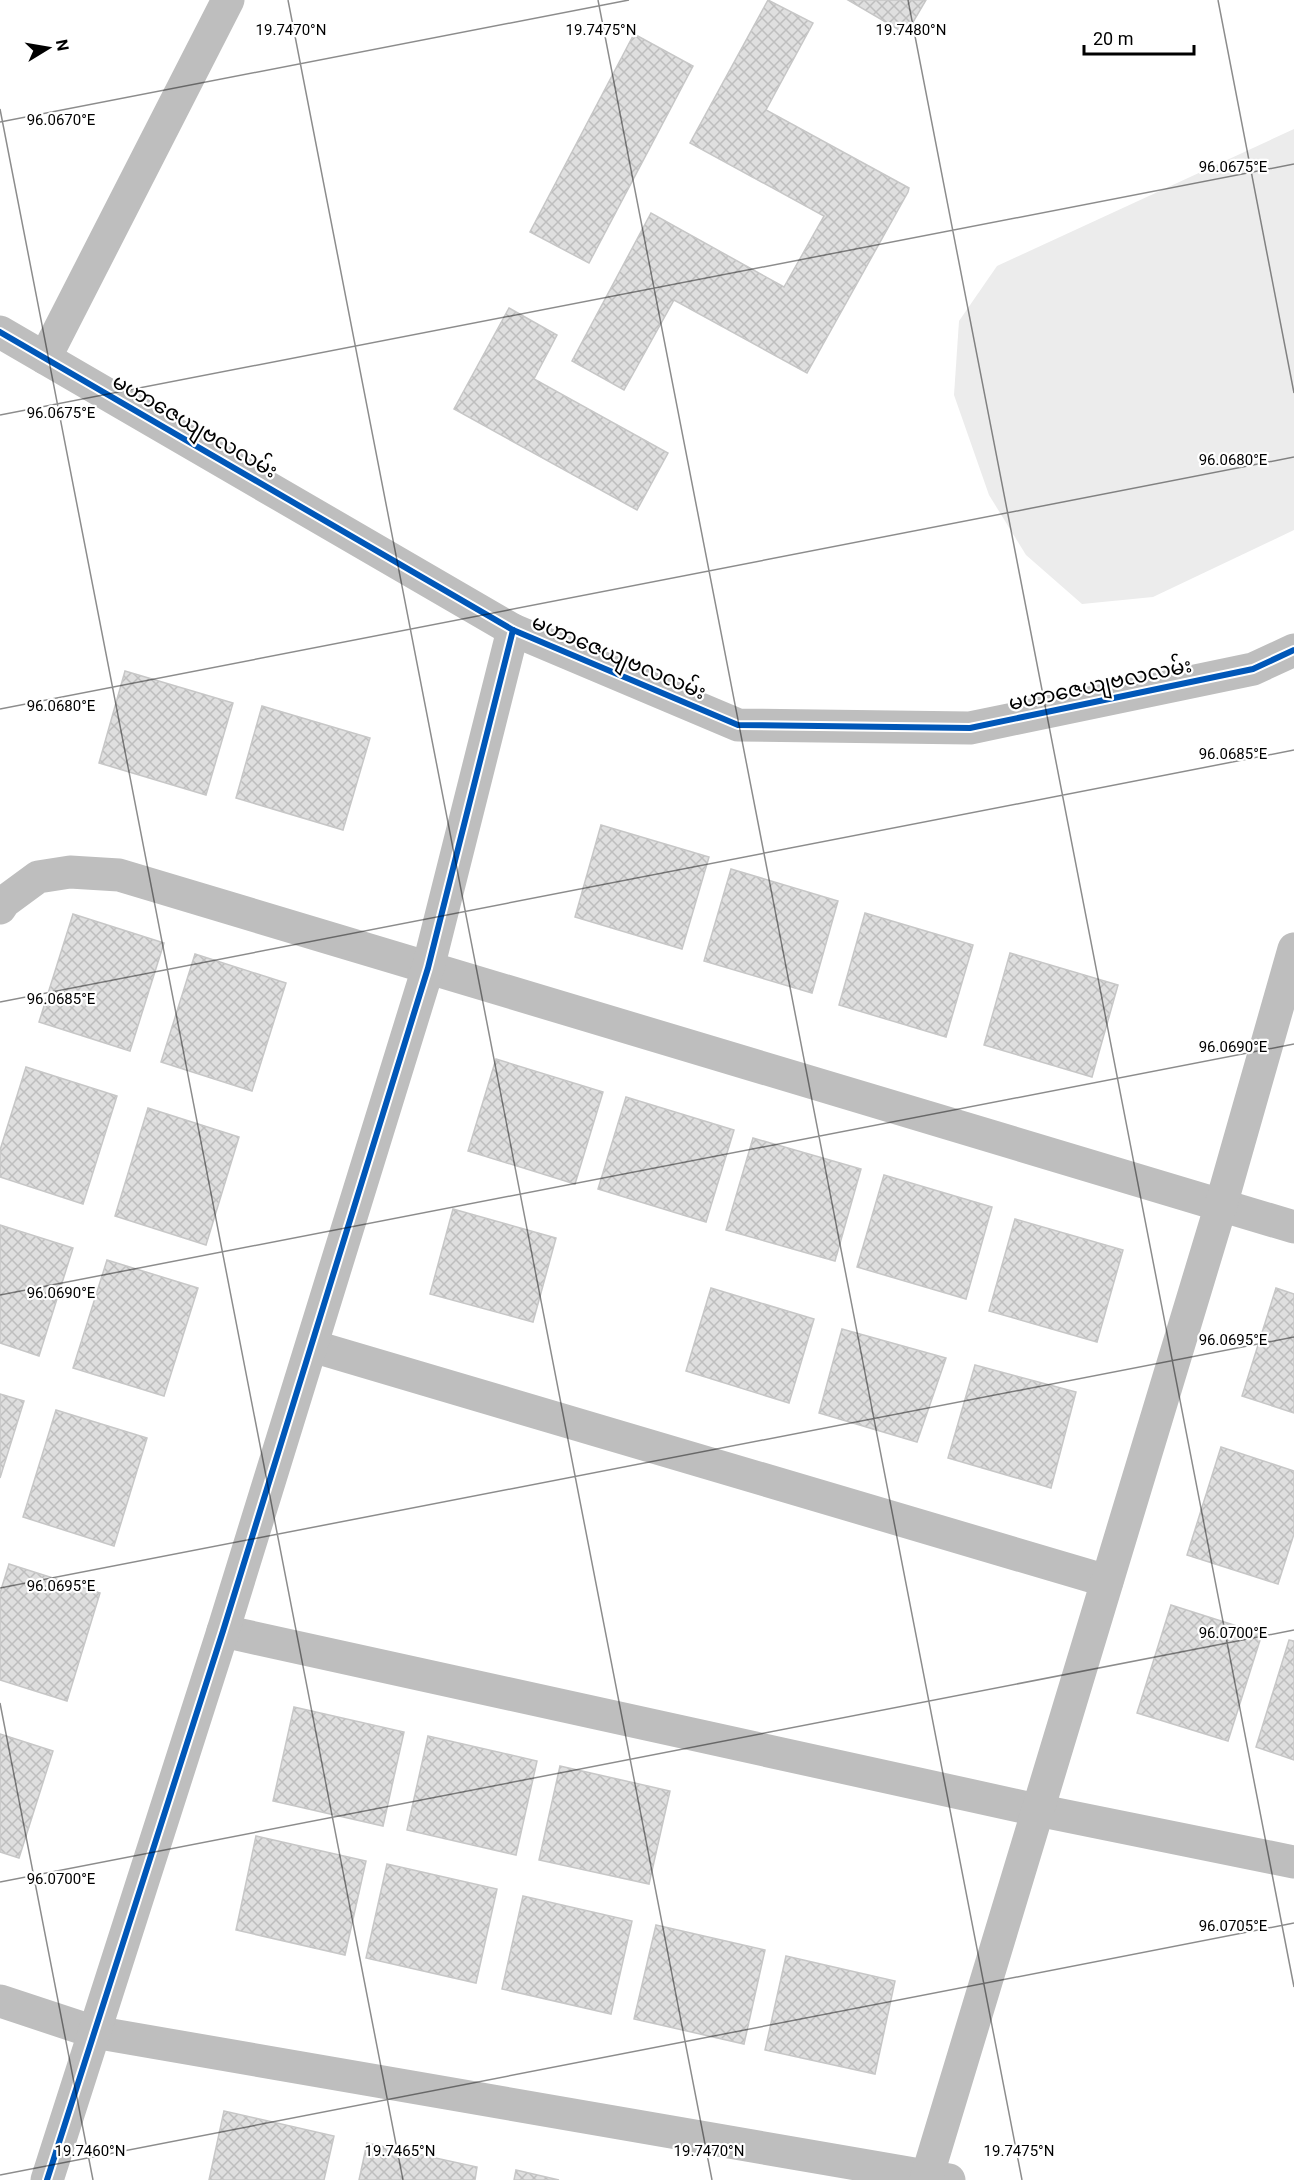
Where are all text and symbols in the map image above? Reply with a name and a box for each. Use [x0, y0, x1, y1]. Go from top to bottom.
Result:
north arrow [18, 18, 78, 78]
scale bar [1084, 18, 1194, 56]
text: 19.7470°N [256, 21, 326, 39]
text: 19.7475°N [566, 21, 636, 39]
text: 19.7480°N [876, 21, 946, 39]
text: 20 m [1093, 28, 1133, 49]
text: N [52, 38, 73, 53]
text: 96.0670°E [27, 111, 96, 129]
text: 96.0675°E [1199, 158, 1268, 176]
street label: မဟာဇေယျဗလလမ်း [105, 365, 284, 488]
text: 96.0675°E [27, 404, 96, 422]
text: 96.0680°E [1199, 451, 1268, 469]
street label: မဟာဇေယျဗလလမ်း [526, 606, 711, 710]
street label: မဟာဇေယျဗလလမ်း [1005, 649, 1195, 721]
text: 96.0680°E [27, 697, 96, 715]
text: 96.0685°E [1199, 745, 1268, 763]
text: 96.0685°E [27, 990, 96, 1008]
text: 96.0690°E [1199, 1038, 1268, 1056]
text: 96.0690°E [27, 1284, 96, 1302]
text: 96.0695°E [1199, 1331, 1268, 1349]
text: 96.0695°E [27, 1577, 96, 1595]
text: 96.0700°E [1199, 1624, 1268, 1642]
text: 96.0700°E [27, 1870, 96, 1888]
text: 96.0705°E [1199, 1917, 1268, 1935]
text: 19.7460°N [55, 2142, 125, 2160]
text: 19.7465°N [365, 2142, 435, 2160]
text: 19.7470°N [674, 2142, 744, 2160]
text: 19.7475°N [984, 2142, 1054, 2160]

